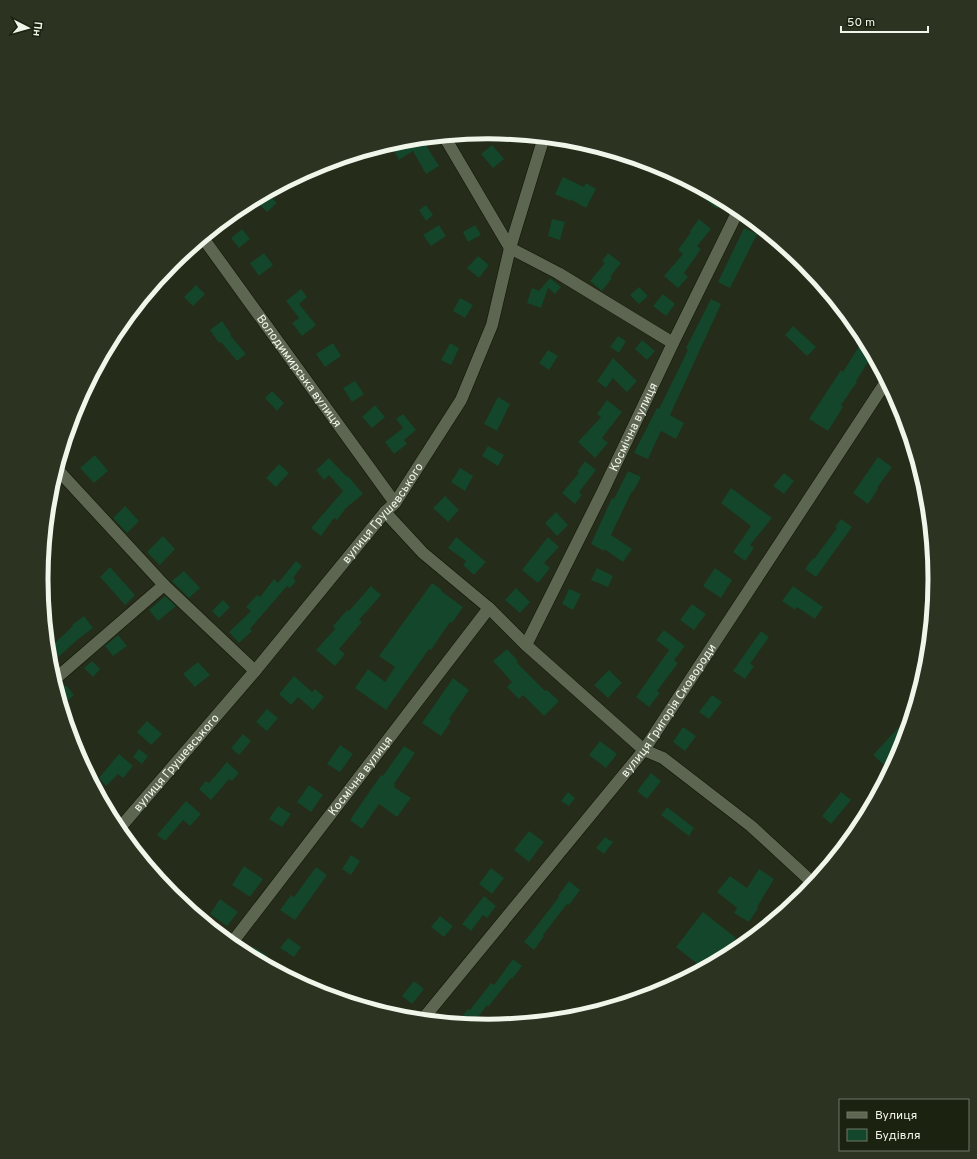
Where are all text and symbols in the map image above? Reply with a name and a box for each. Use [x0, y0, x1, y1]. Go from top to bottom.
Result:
north arrow [8, 8, 48, 48]
scale bar [841, 8, 928, 34]
text: 50 m [847, 15, 875, 31]
text: Пн [29, 21, 45, 37]
street label: Володимирська вулиця [252, 312, 345, 431]
street label: Космічна вулиця [606, 380, 662, 474]
street label: вулиця Грушевського [339, 460, 428, 567]
street label: вулиця Григорія Сковороди [618, 641, 721, 781]
street label: вулиця Грушевського [130, 711, 224, 815]
street label: Космічна вулиця [325, 733, 397, 820]
legend [839, 1099, 969, 1151]
text: Вулиця [875, 1108, 917, 1124]
text: Будівля [875, 1128, 921, 1144]

